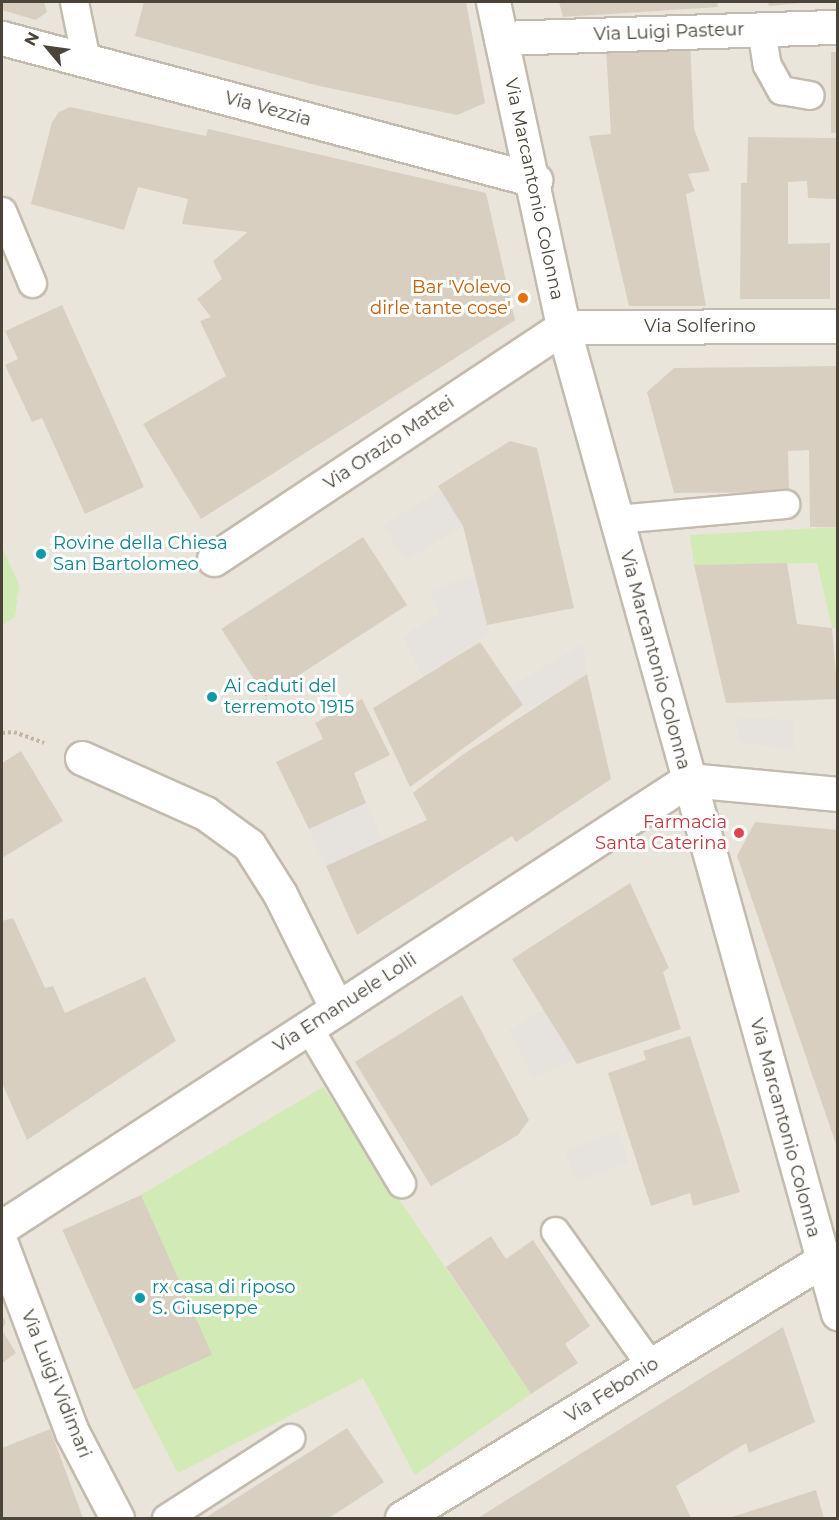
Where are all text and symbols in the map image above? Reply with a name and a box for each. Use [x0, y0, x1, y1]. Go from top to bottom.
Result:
north arrow [18, 18, 78, 78]
street label: Via Luigi Pasteur [593, 19, 745, 45]
text: N [20, 29, 43, 49]
street label: Via Marcantonio Colonna [500, 76, 568, 302]
street label: Via Vezzia [222, 87, 314, 131]
place label: Bar 'Volevo dirle tante cose' [370, 277, 511, 320]
marker: Bar 'Volevo dirle tante cose' [516, 291, 530, 305]
street label: Via Solferino [644, 315, 756, 337]
street label: Via Orazio Mattei [320, 391, 458, 495]
place label: Rovine della Chiesa San Bartolomeo [53, 533, 228, 576]
marker: Rovine della Chiesa San Bartolomeo [34, 547, 48, 561]
street label: Via Marcantonio Colonna [615, 548, 695, 772]
place label: Ai caduti del terremoto 1915 [224, 676, 354, 718]
marker: Ai caduti del terremoto 1915 [205, 690, 219, 704]
place label: Farmacia Santa Caterina [595, 812, 727, 854]
marker: Farmacia Santa Caterina [732, 826, 746, 840]
street label: Via Emanuele Lolli [269, 949, 421, 1057]
street label: Via Marcantonio Colonna [745, 1016, 825, 1240]
place label: rx casa di riposo S. Giuseppe [152, 1277, 296, 1320]
marker: rx casa di riposo S. Giuseppe [133, 1291, 147, 1305]
street label: Via Luigi Vidimari [16, 1307, 96, 1461]
street label: Via Febonio [561, 1353, 663, 1427]

